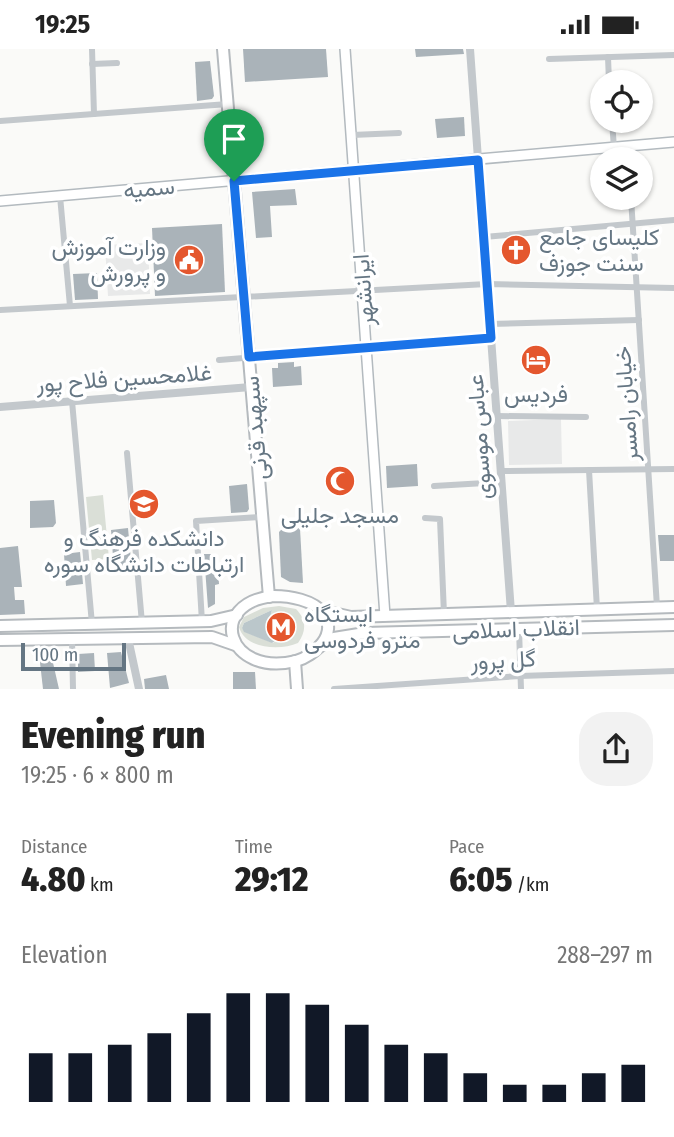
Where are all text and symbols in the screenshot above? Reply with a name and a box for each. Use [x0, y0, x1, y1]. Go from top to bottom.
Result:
text: 19:25 [35, 9, 90, 40]
map controls [590, 70, 653, 210]
button: locate [590, 70, 653, 133]
pin [204, 109, 264, 181]
icon: arrive [215, 120, 253, 158]
button: layers [590, 147, 653, 210]
street label: سمیه [122, 172, 176, 204]
place label: کلیسای جامع سنت جوزف [539, 223, 659, 278]
place label: وزارت آموزش و پرورش [51, 233, 166, 289]
church icon: کلیسای جامع سنت جوزف [499, 233, 533, 267]
public building icon: وزارت آموزش و پرورش [172, 243, 206, 277]
street label: ایرانشهر [347, 253, 381, 328]
hotel icon: فردیس [519, 343, 553, 377]
street label: خیابان رامسر [608, 345, 645, 464]
street label: غلامحسین فلاح‌ پور [34, 358, 213, 400]
street label: عباس موسوی [461, 373, 498, 501]
street label: سپهبد قرنی [237, 375, 275, 481]
place label: فردیس [504, 380, 568, 409]
mosque icon: مسجد جلیلی [323, 464, 357, 498]
school or university icon: دانشکده فرهنگ و ارتباطات دانشگاه سوره [127, 487, 161, 521]
place label: مسجد جلیلی [281, 501, 399, 529]
place label: دانشکده فرهنگ و ارتباطات دانشگاه سوره [44, 524, 244, 579]
place label: ایستگاه مترو فردوسی [304, 600, 421, 655]
metro station icon: ایستگاه مترو فردوسی [264, 610, 298, 644]
street label: انقلاب اسلامی [452, 613, 580, 645]
scale bar [21, 640, 126, 672]
text: 100 m [32, 643, 78, 666]
street label: گل پرور [469, 644, 537, 678]
text: Evening run [21, 712, 205, 758]
button: share [579, 712, 653, 786]
text: 19:25 · 6 × 800 m [21, 761, 174, 789]
text: Distance [21, 835, 88, 858]
text: Time [235, 835, 273, 858]
text: Pace [449, 835, 484, 858]
text: 4.80 [21, 858, 86, 900]
text: 29:12 [235, 858, 308, 900]
text: 6:05 [449, 858, 513, 900]
text: km [86, 873, 114, 896]
text: /km [513, 873, 549, 896]
text: Elevation [21, 941, 108, 969]
text: 288–297 m [557, 941, 653, 969]

